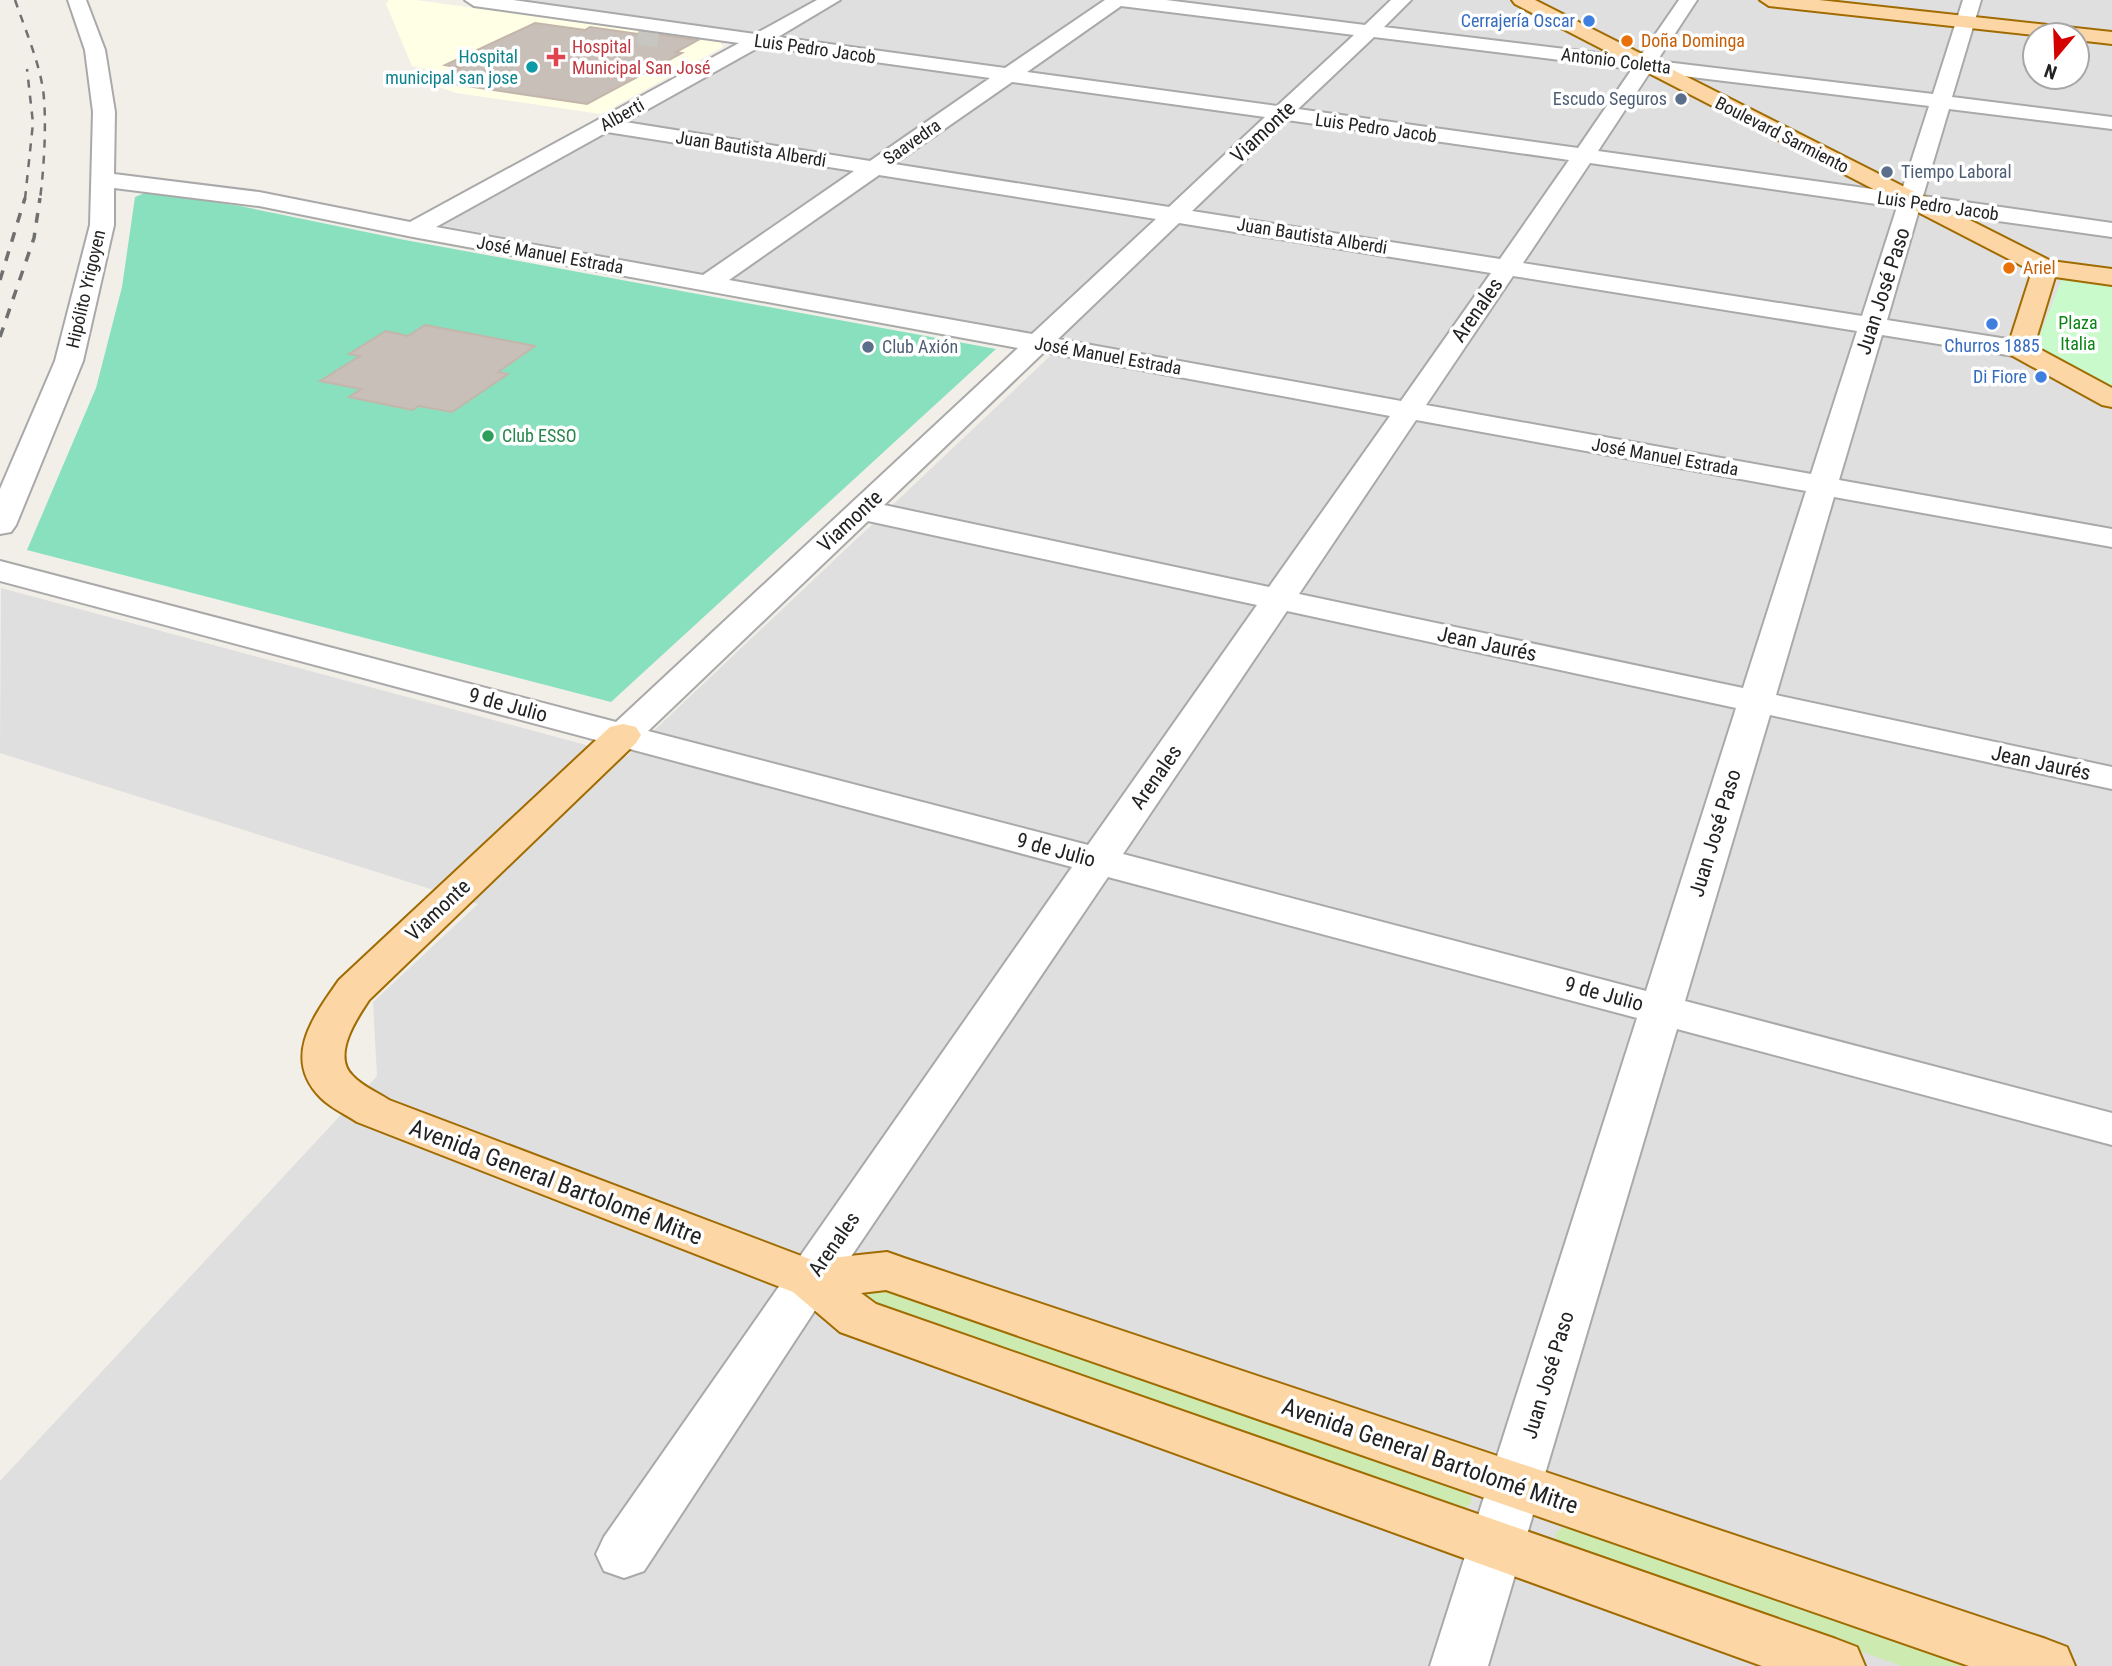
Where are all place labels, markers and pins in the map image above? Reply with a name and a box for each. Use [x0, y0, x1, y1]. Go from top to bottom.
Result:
place label: Cerrajería Oscar [1461, 10, 1576, 31]
marker: Cerrajería Oscar [1581, 13, 1597, 29]
place label: Doña Dominga [1641, 30, 1745, 51]
marker: Doña Dominga [1619, 33, 1635, 49]
place label: Hospital Municipal San José [572, 36, 711, 78]
place label: Hospital municipal san jose [385, 46, 518, 88]
marker: Hospital Municipal San José [546, 47, 566, 67]
marker: Hospital municipal san jose [524, 59, 540, 75]
place label: Escudo Seguros [1553, 88, 1667, 109]
marker: Escudo Seguros [1673, 91, 1689, 107]
place label: Tiempo Laboral [1901, 161, 2012, 182]
marker: Tiempo Laboral [1879, 164, 1895, 180]
place label: Ariel [2023, 257, 2056, 278]
marker: Ariel [2001, 260, 2017, 276]
marker: Churros 1885 [1984, 316, 2000, 332]
place label: Churros 1885 [1944, 335, 2040, 356]
place label: Club Axión [882, 336, 958, 357]
marker: Club Axión [860, 339, 876, 355]
place label: Di Fiore [1973, 366, 2027, 387]
marker: Di Fiore [2033, 369, 2049, 385]
place label: Club ESSO [502, 425, 576, 446]
marker: Club ESSO [480, 428, 496, 444]

